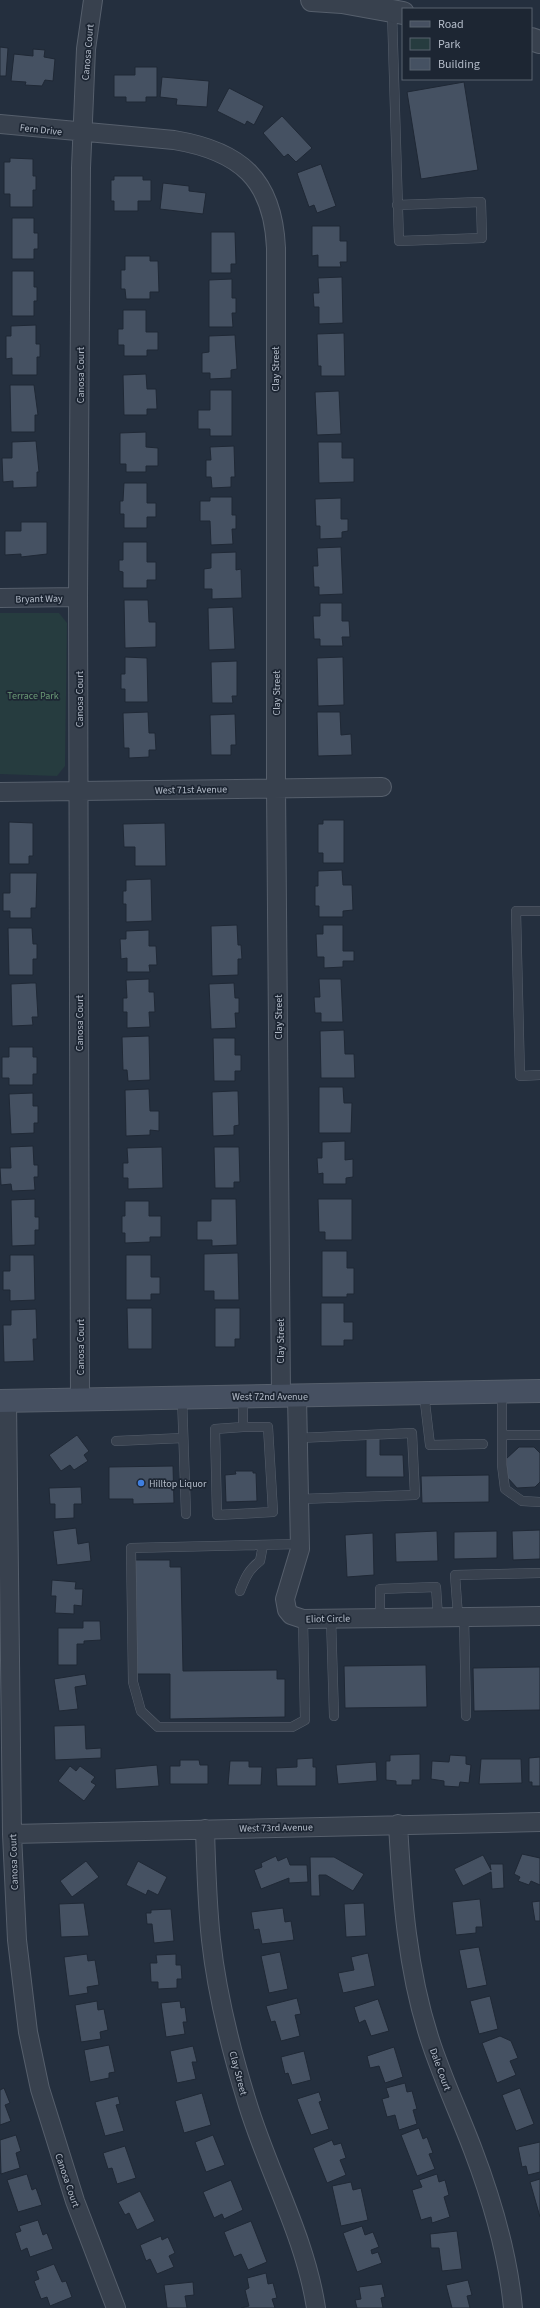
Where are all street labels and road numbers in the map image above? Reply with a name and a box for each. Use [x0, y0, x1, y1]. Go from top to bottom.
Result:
street label: Canosa Court [79, 23, 97, 81]
street label: Fern Drive [19, 121, 63, 139]
street label: Canosa Court [74, 346, 88, 403]
street label: Clay Street [269, 346, 283, 392]
street label: Bryant Way [15, 592, 63, 606]
street label: Canosa Court [73, 670, 87, 727]
street label: Clay Street [270, 670, 284, 716]
street label: West 71st Avenue [155, 782, 227, 798]
street label: Canosa Court [73, 994, 87, 1051]
street label: Clay Street [272, 994, 286, 1040]
street label: Canosa Court [74, 1318, 88, 1375]
street label: Clay Street [274, 1318, 288, 1364]
street label: West 72nd Avenue [232, 1390, 308, 1404]
street label: Eliot Circle [306, 1612, 350, 1626]
street label: West 73rd Avenue [239, 1820, 313, 1836]
street label: Canosa Court [6, 1833, 22, 1890]
street label: Dale Court [426, 2046, 454, 2093]
street label: Clay Street [225, 2050, 251, 2097]
street label: Canosa Court [51, 2151, 83, 2210]

